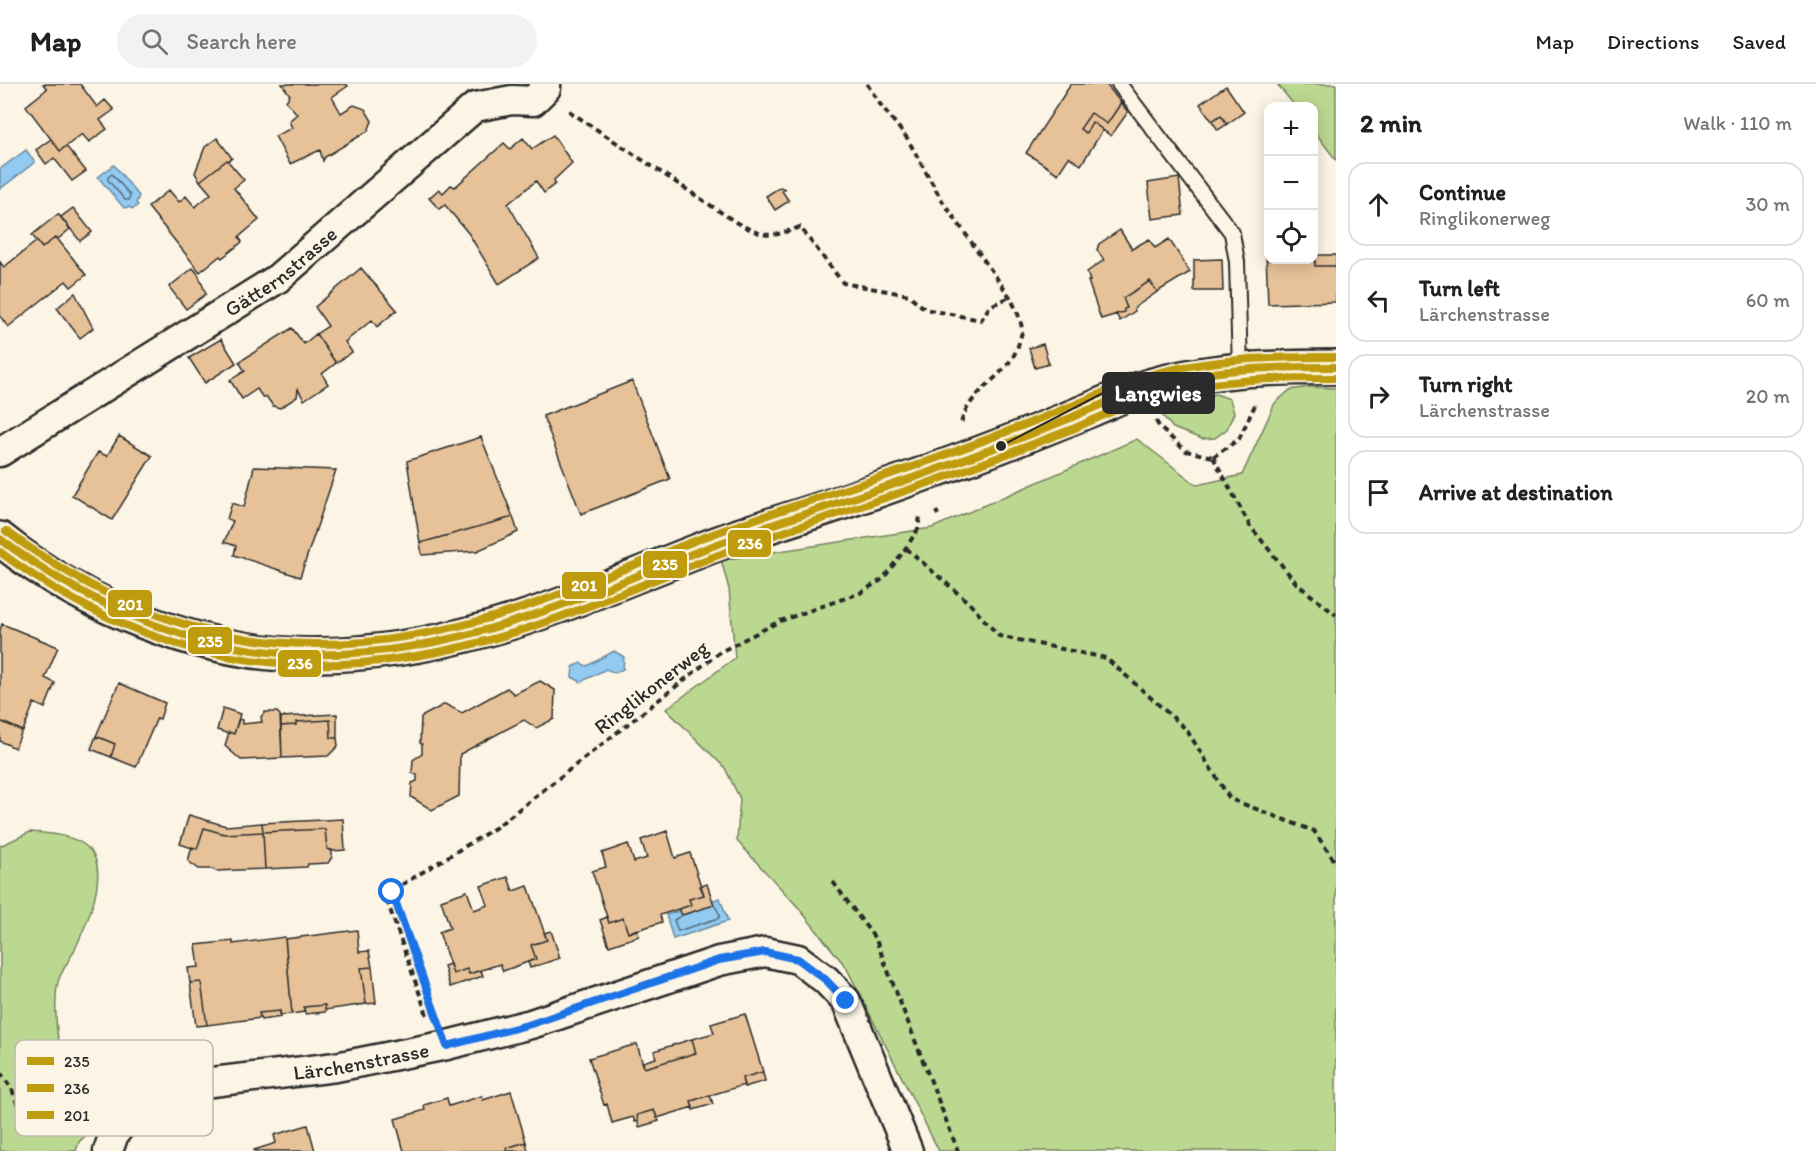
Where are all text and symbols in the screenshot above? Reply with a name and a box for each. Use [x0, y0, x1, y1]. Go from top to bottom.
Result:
search box [117, 14, 537, 68]
text: Map [30, 24, 81, 58]
icon: search [138, 25, 171, 58]
text: Search here [186, 28, 297, 55]
text: Map [1536, 29, 1574, 54]
text: Directions [1607, 29, 1699, 54]
text: Saved [1732, 29, 1786, 54]
map controls [1264, 102, 1318, 264]
button: + [1264, 102, 1318, 156]
text: 2 min [1360, 107, 1422, 139]
text: Walk · 110 m [1683, 111, 1792, 135]
button: − [1264, 156, 1318, 210]
text: Continue [1419, 179, 1506, 206]
icon: ahead [1362, 188, 1395, 221]
text: 30 m [1745, 192, 1790, 216]
text: Ringlikonerweg [1419, 206, 1550, 230]
button: locate [1264, 210, 1318, 264]
street label: Gätternstrasse [220, 221, 342, 321]
text: Turn left [1419, 275, 1500, 302]
icon: left [1362, 284, 1395, 317]
text: 60 m [1746, 288, 1790, 312]
text: Lärchenstrasse [1419, 302, 1550, 326]
text: Turn right [1419, 371, 1513, 398]
callout: Langwies [1103, 373, 1214, 413]
text: Langwies [1114, 380, 1202, 407]
icon: right [1362, 380, 1395, 413]
text: 20 m [1746, 384, 1790, 408]
text: Lärchenstrasse [1419, 398, 1550, 422]
icon: arrive [1362, 476, 1395, 509]
text: Arrive at destination [1419, 479, 1613, 506]
line badge: 236 [727, 529, 772, 558]
text: 236 [737, 534, 763, 553]
line badge: 235 [642, 550, 688, 579]
text: 235 [652, 555, 678, 574]
line badge: 201 [561, 571, 607, 600]
text: 201 [571, 576, 597, 595]
line badge: 201 [107, 589, 153, 618]
text: 201 [117, 595, 143, 614]
line badge: 235 [187, 626, 233, 655]
text: 235 [197, 632, 223, 651]
street label: Ringlikonerweg [589, 634, 713, 739]
line badge: 236 [277, 649, 322, 678]
text: 236 [287, 654, 313, 673]
route start [378, 878, 404, 904]
route end [832, 987, 858, 1013]
street label: Lärchenstrasse [292, 1036, 431, 1085]
legend [15, 1040, 213, 1136]
text: 235 [64, 1052, 90, 1071]
text: 236 [64, 1079, 90, 1098]
text: 201 [64, 1106, 90, 1125]

